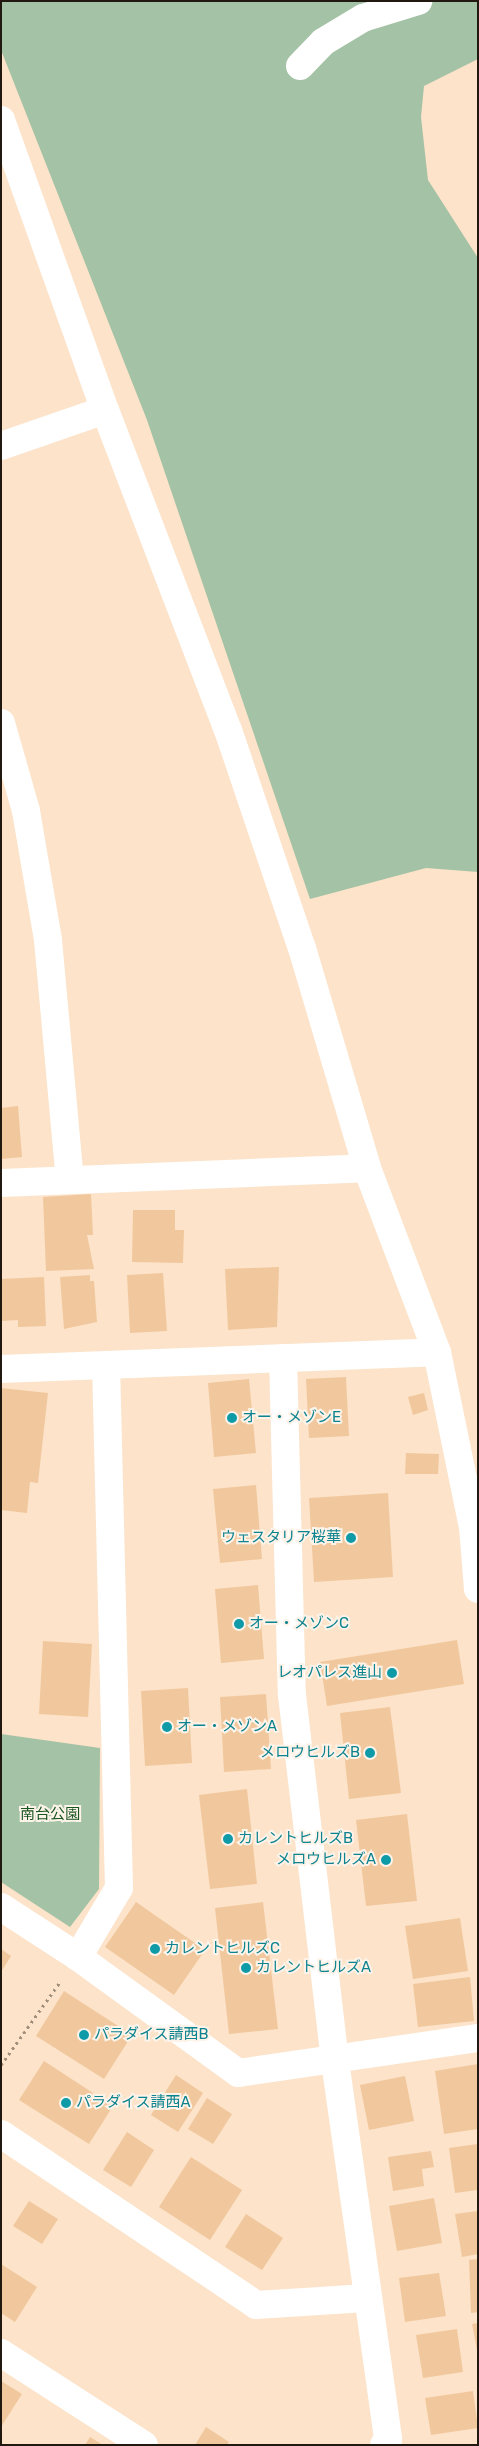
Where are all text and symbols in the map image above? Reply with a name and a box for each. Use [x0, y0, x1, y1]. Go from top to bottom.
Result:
place label: オー・メゾンE [242, 1409, 341, 1427]
marker: オー・メゾンE [226, 1412, 238, 1424]
place label: ウェスタリア桜華 [221, 1529, 341, 1547]
marker: ウェスタリア桜華 [345, 1532, 357, 1544]
place label: オー・メゾンC [249, 1615, 349, 1633]
marker: オー・メゾンC [233, 1618, 245, 1630]
place label: レオパレス進山 [277, 1664, 382, 1682]
marker: レオパレス進山 [386, 1667, 398, 1679]
place label: オー・メゾンA [177, 1718, 277, 1736]
marker: オー・メゾンA [161, 1721, 173, 1733]
place label: メロウヒルズB [260, 1744, 360, 1762]
marker: メロウヒルズB [364, 1747, 376, 1759]
park label: 南台公園 [20, 1806, 80, 1824]
place label: カレントヒルズB [238, 1830, 353, 1848]
marker: カレントヒルズB [222, 1833, 234, 1845]
place label: メロウヒルズA [276, 1851, 376, 1869]
marker: メロウヒルズA [380, 1854, 392, 1866]
place label: カレントヒルズC [165, 1940, 280, 1958]
marker: カレントヒルズC [149, 1943, 161, 1955]
place label: カレントヒルズA [256, 1959, 371, 1977]
marker: カレントヒルズA [240, 1962, 252, 1974]
place label: パラダイス請西B [94, 2026, 209, 2044]
marker: パラダイス請西B [78, 2029, 90, 2041]
place label: パラダイス請西A [76, 2094, 191, 2112]
marker: パラダイス請西A [60, 2097, 72, 2109]

